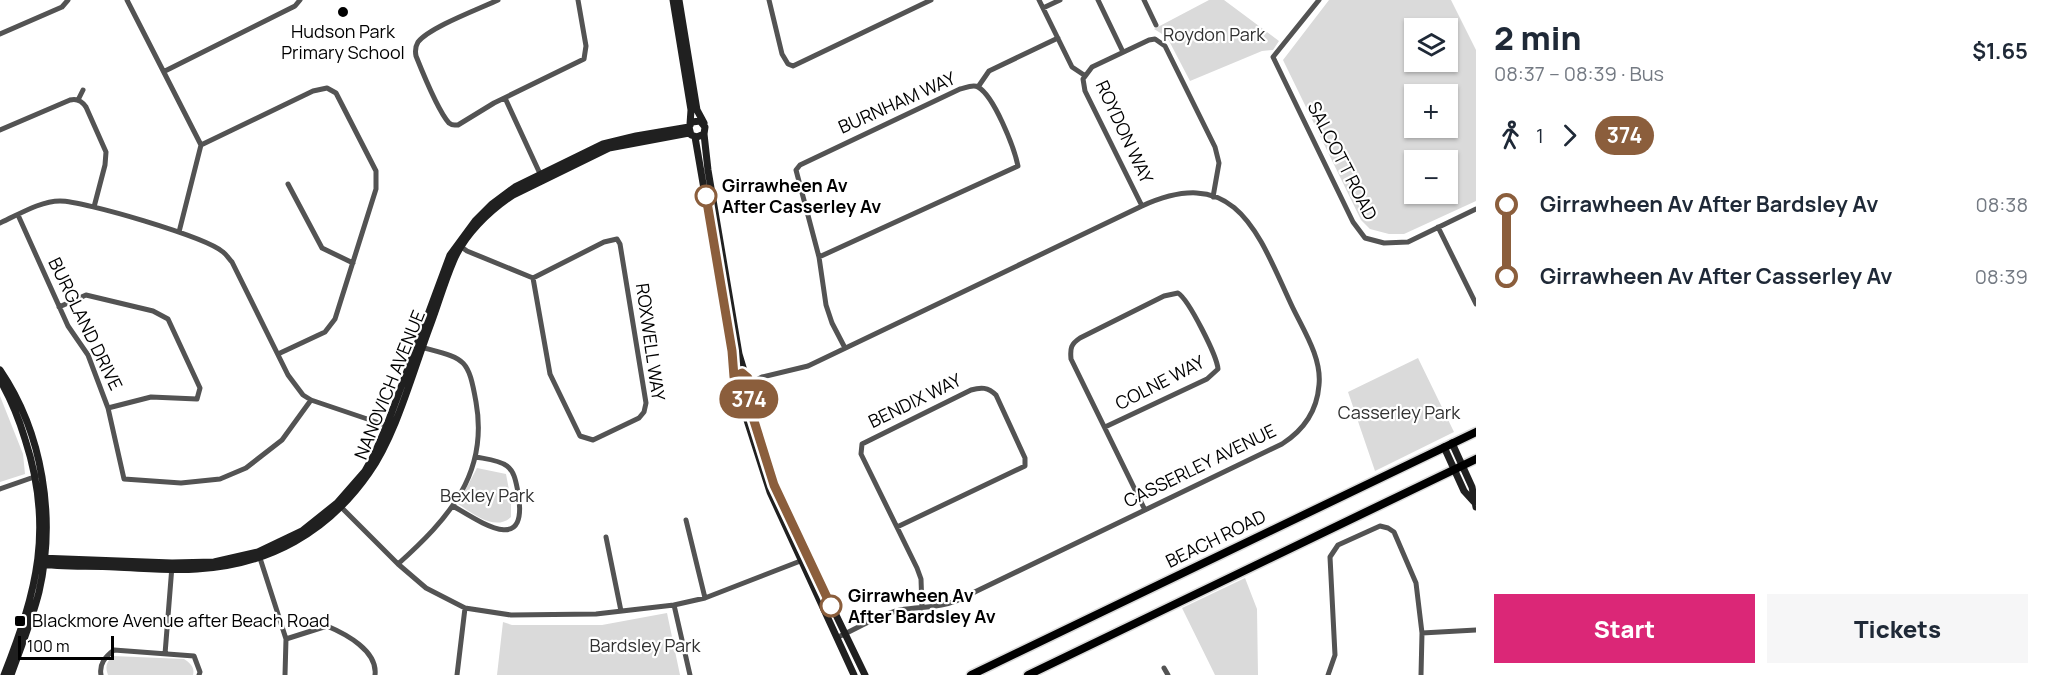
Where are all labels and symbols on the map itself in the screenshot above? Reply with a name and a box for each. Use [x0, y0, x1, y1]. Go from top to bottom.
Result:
marker: Hudson Park Primary School [336, 5, 350, 19]
place label: Hudson Park Primary School [281, 19, 405, 64]
park label: Roydon Park [1163, 22, 1266, 46]
street label: BURNHAM WAY [834, 65, 960, 139]
street label: ROYDON WAY [1091, 76, 1160, 188]
street label: SALCOTT ROAD [1303, 97, 1383, 224]
place label: Girrawheen Av After Casserley Av [722, 173, 881, 218]
marker: Girrawheen Av After Casserley Av [695, 185, 717, 207]
street label: BURGLAND DRIVE [43, 253, 128, 394]
street label: ROXWELL WAY [631, 282, 671, 403]
street label: NANOVICH AVENUE [348, 306, 430, 463]
street label: COLNE WAY [1111, 349, 1209, 415]
street label: BENDIX WAY [864, 367, 966, 433]
line badge: 374 [714, 380, 783, 418]
park label: Casserley Park [1338, 400, 1461, 424]
street label: CASSERLEY AVENUE [1119, 418, 1280, 512]
park label: Bexley Park [440, 483, 535, 507]
street label: BEACH ROAD [1161, 504, 1270, 573]
place label: Girrawheen Av After Bardsley Av [848, 583, 996, 628]
marker: Girrawheen Av After Bardsley Av [820, 595, 842, 617]
place label: Blackmore Avenue after Beach Road [32, 608, 330, 632]
marker: Blackmore Avenue after Beach Road [13, 614, 27, 628]
scale bar [18, 633, 114, 660]
park label: Bardsley Park [590, 633, 702, 657]

